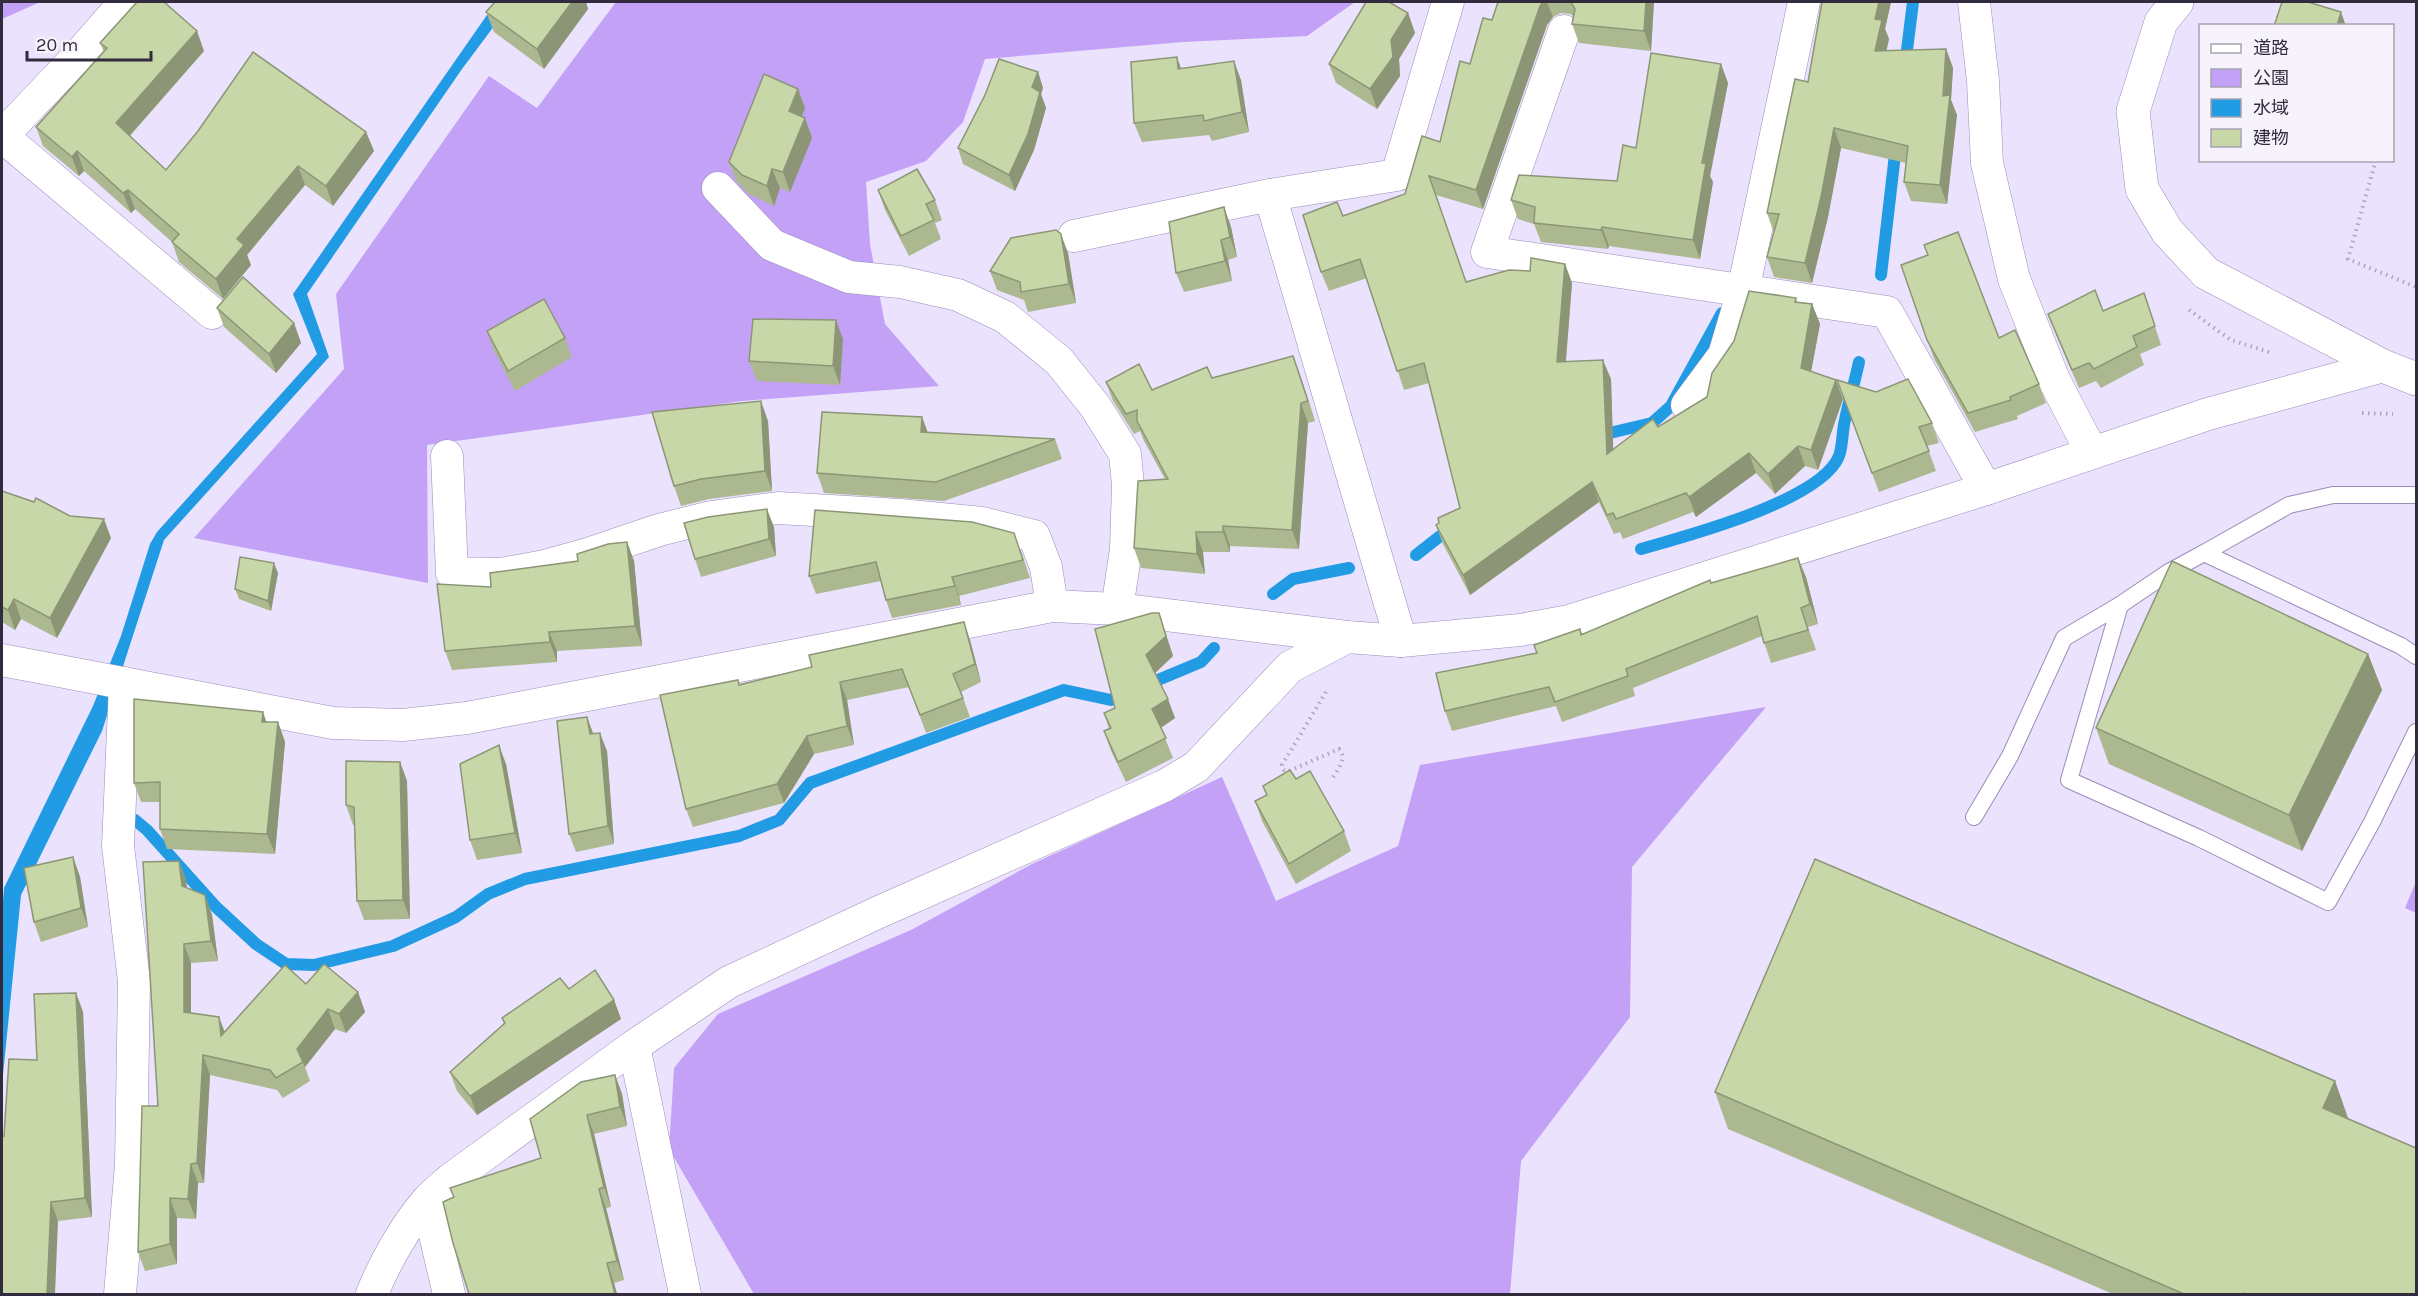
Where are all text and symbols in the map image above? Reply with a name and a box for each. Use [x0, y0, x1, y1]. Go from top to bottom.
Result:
scale bar [27, 24, 152, 62]
legend [2199, 24, 2394, 162]
text: 20 m [36, 34, 78, 56]
text: 道路 [2253, 37, 2289, 59]
text: 公園 [2253, 67, 2289, 89]
text: 水域 [2253, 97, 2289, 119]
text: 建物 [2253, 127, 2289, 149]

